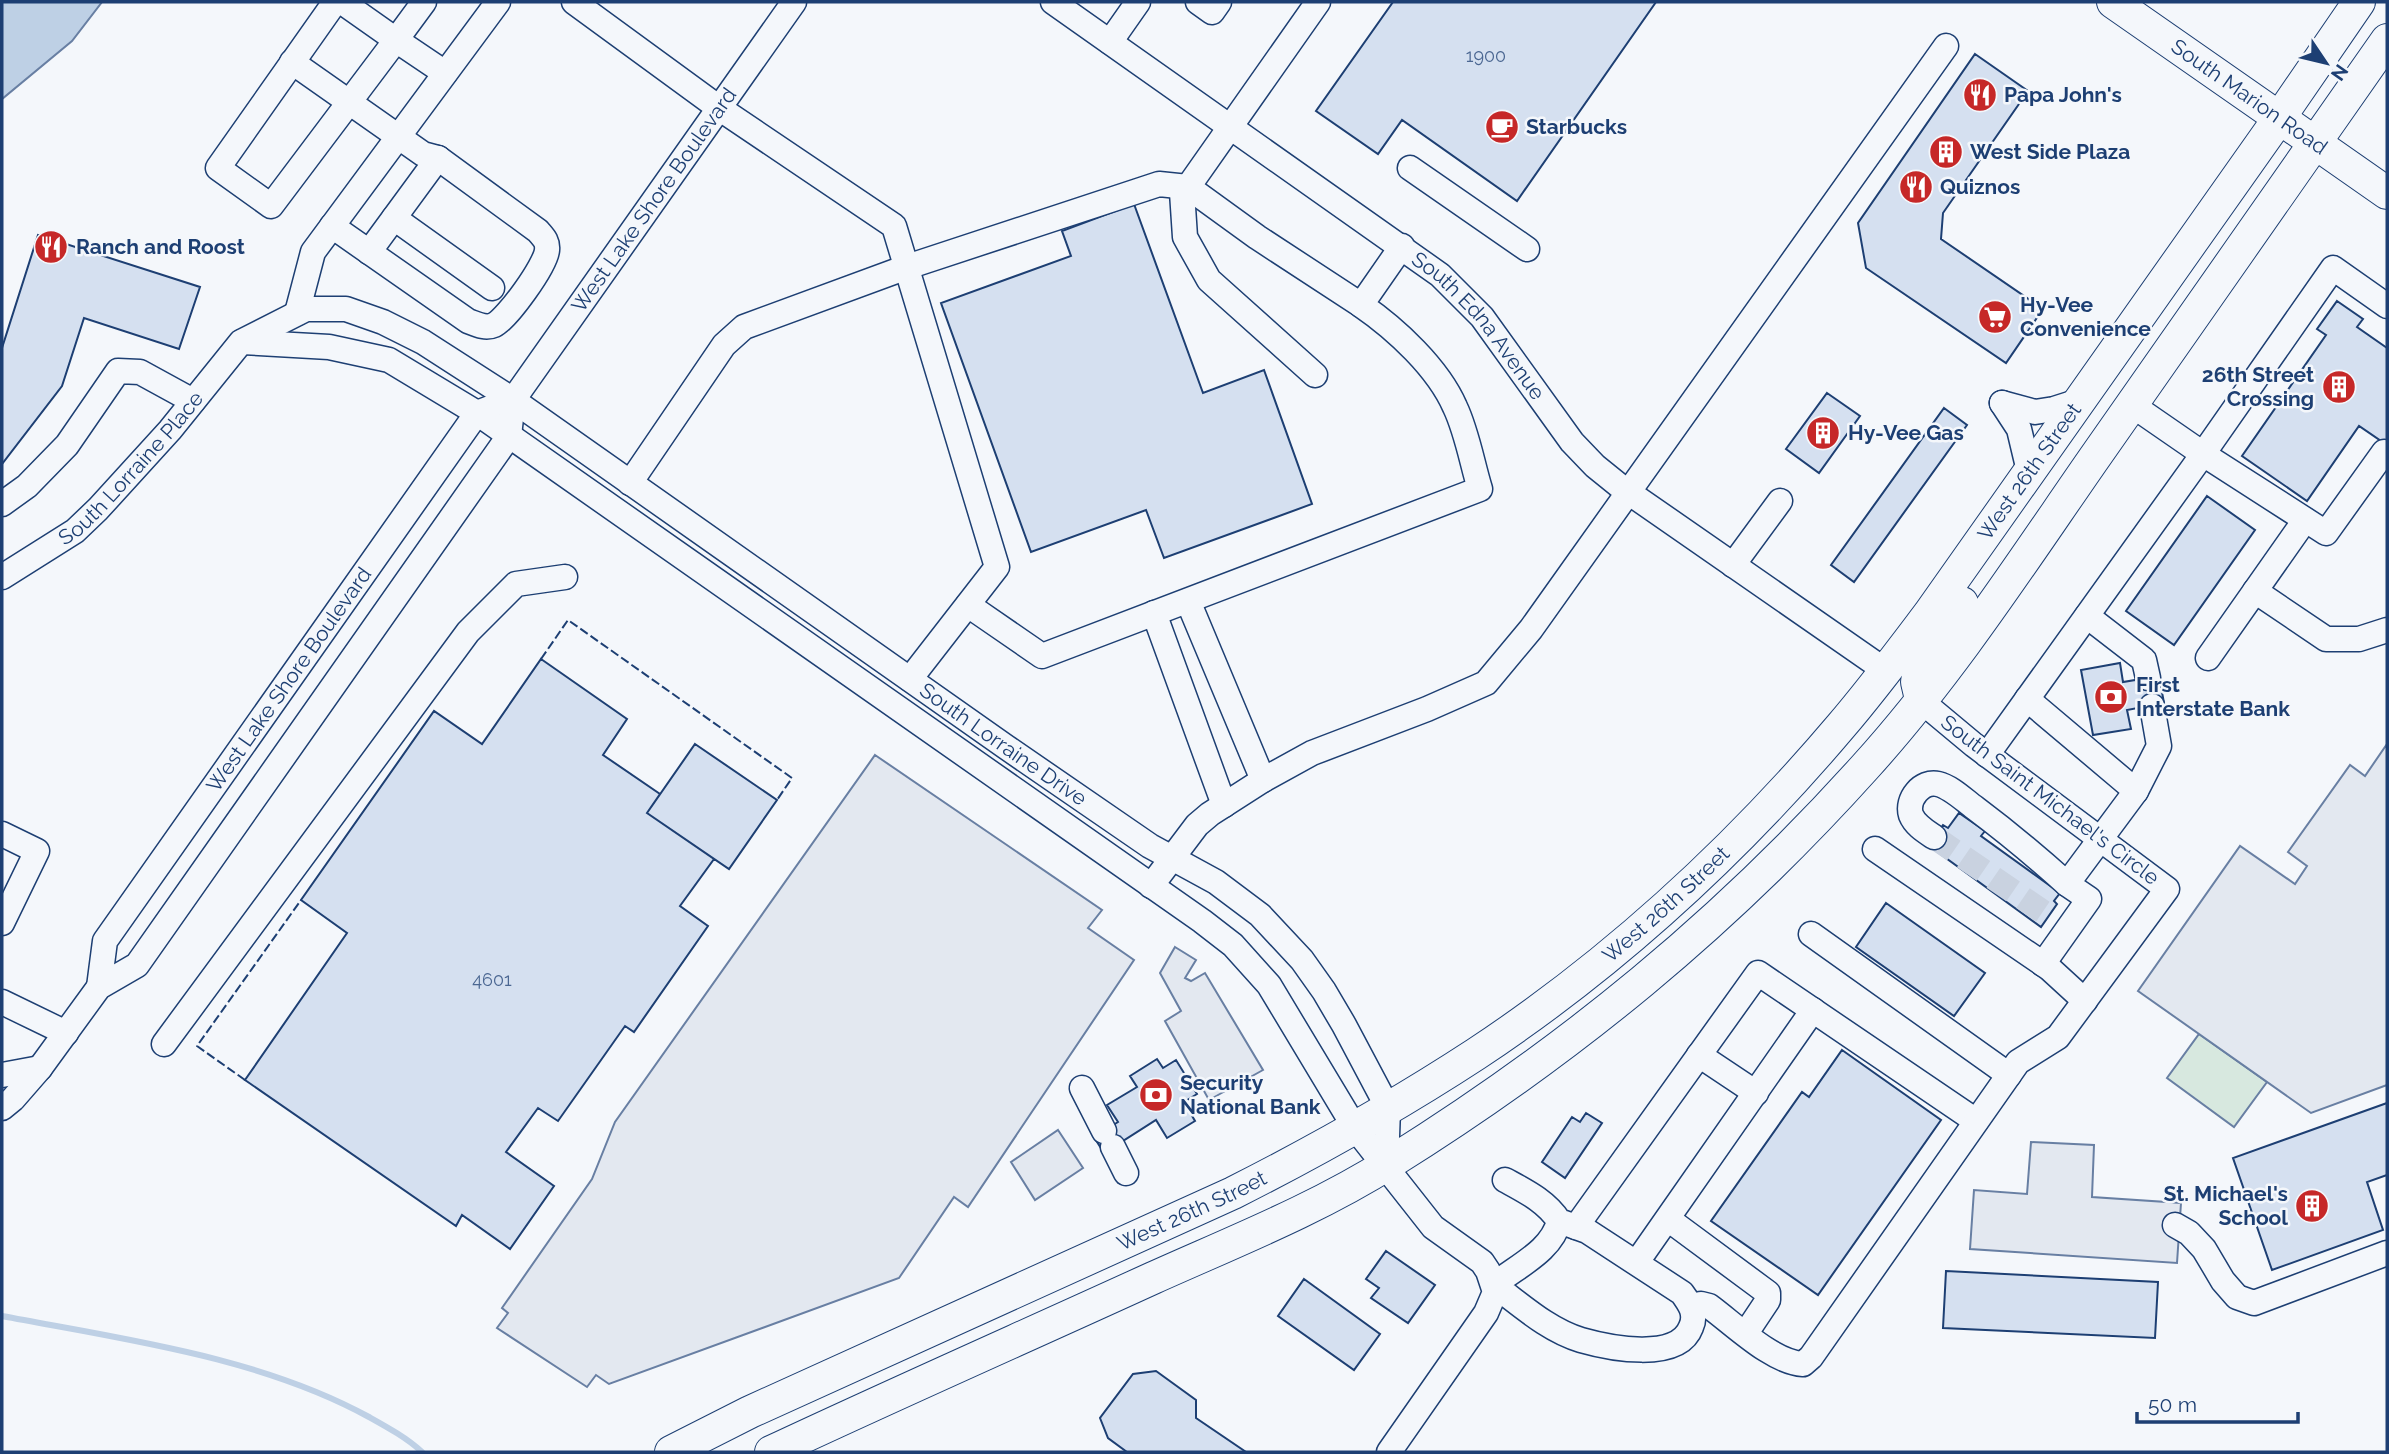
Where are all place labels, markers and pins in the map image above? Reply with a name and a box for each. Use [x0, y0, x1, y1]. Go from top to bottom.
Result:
restaurant icon: Papa John's [1961, 76, 1999, 114]
place label: Papa John's [2004, 82, 2122, 107]
cafe icon: Starbucks [1483, 108, 1521, 146]
place label: Starbucks [1526, 114, 1627, 139]
building icon: West Side Plaza [1927, 133, 1965, 171]
place label: West Side Plaza [1970, 139, 2130, 164]
restaurant icon: Quiznos [1897, 168, 1935, 206]
place label: Quiznos [1940, 174, 2020, 199]
restaurant icon: Ranch and Roost [32, 228, 70, 266]
place label: Ranch and Roost [76, 234, 245, 259]
place label: Hy-Vee Convenience [2020, 292, 2151, 341]
supermarket icon: Hy-Vee Convenience [1976, 298, 2014, 336]
place label: 26th Street Crossing [2202, 362, 2314, 411]
building icon: 26th Street Crossing [2320, 368, 2358, 406]
building icon: Hy-Vee Gas [1804, 414, 1842, 452]
place label: Hy-Vee Gas [1848, 420, 1964, 445]
place label: First Interstate Bank [2136, 672, 2290, 721]
bank icon: First Interstate Bank [2092, 678, 2130, 716]
place label: Security National Bank [1180, 1070, 1321, 1119]
bank icon: Security National Bank [1137, 1076, 1175, 1114]
place label: St. Michael's School [2164, 1181, 2288, 1230]
building icon: St. Michael's School [2293, 1187, 2331, 1225]

